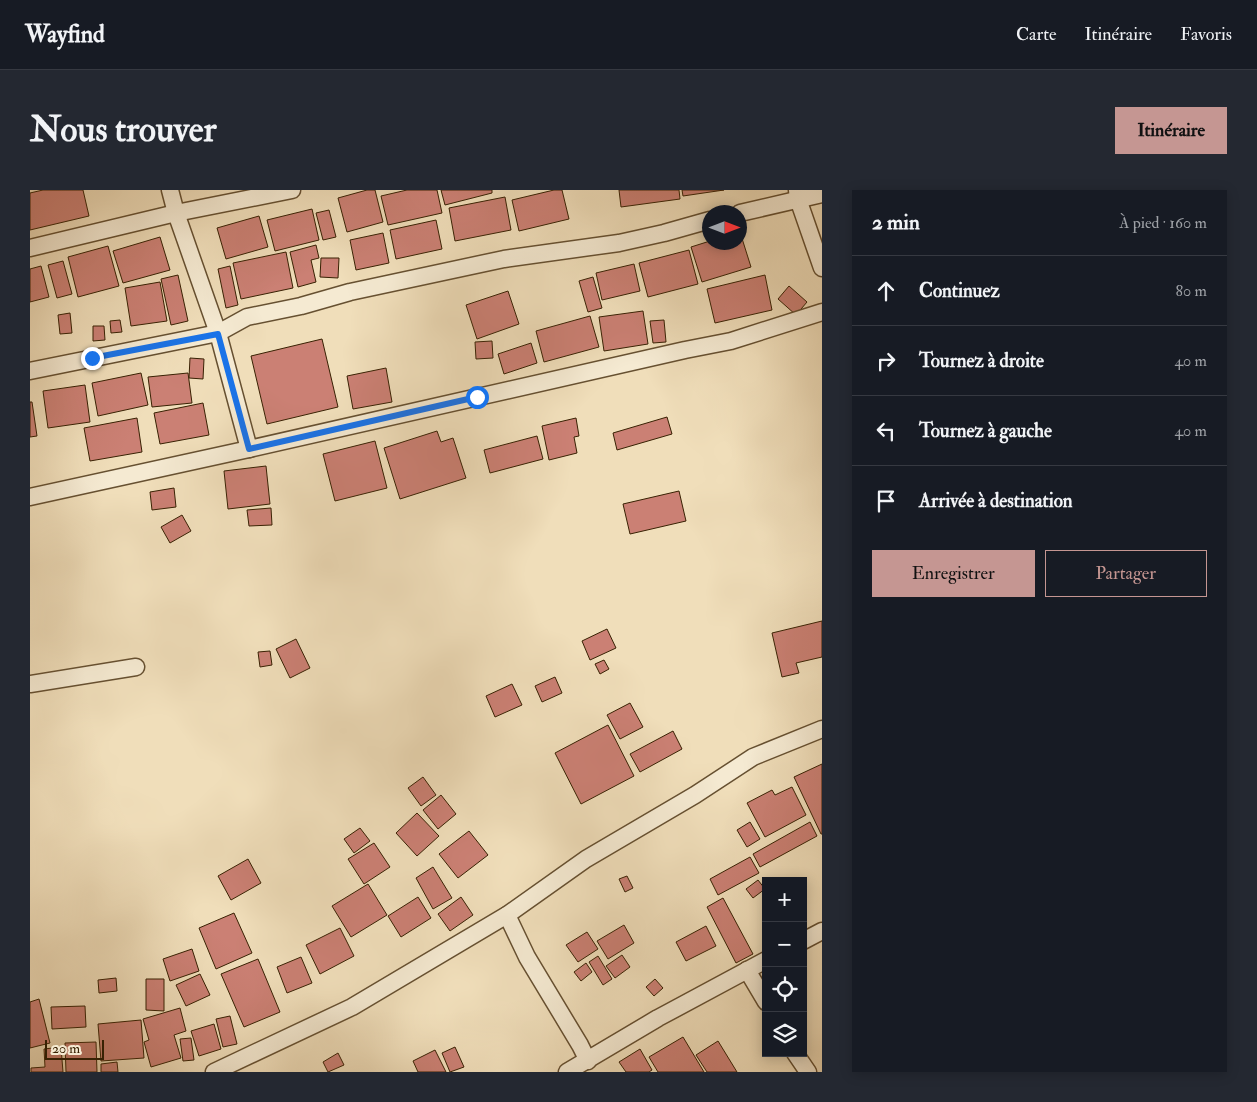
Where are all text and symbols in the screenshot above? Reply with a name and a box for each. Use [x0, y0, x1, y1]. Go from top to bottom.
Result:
text: Wayfind [25, 19, 105, 50]
text: Carte [1016, 23, 1057, 46]
text: Itinéraire [1085, 23, 1152, 46]
text: Favoris [1180, 23, 1232, 46]
button: Itinéraire [1115, 107, 1227, 154]
text: Nous trouver [30, 108, 217, 152]
north arrow [702, 205, 747, 250]
text: 2 min [872, 209, 920, 236]
text: À pied · 160 m [1119, 213, 1207, 233]
icon: ahead [872, 277, 900, 305]
text: Continuez [919, 279, 1000, 303]
text: 80 m [1176, 281, 1207, 301]
route end [81, 347, 104, 370]
icon: right [872, 347, 900, 375]
text: Tournez à droite [919, 349, 1044, 373]
text: 40 m [1174, 351, 1207, 371]
route start [466, 386, 489, 409]
icon: left [872, 417, 900, 445]
text: Tournez à gauche [919, 419, 1052, 443]
text: 40 m [1174, 421, 1207, 441]
icon: arrive [872, 487, 900, 515]
text: Arrivée à destination [919, 489, 1073, 513]
button: Enregistrer [872, 550, 1035, 597]
button: Partager [1045, 550, 1207, 597]
map controls [762, 877, 807, 1057]
button: + [762, 877, 807, 922]
button: − [762, 922, 807, 967]
button: locate [762, 967, 807, 1012]
button: layers [762, 1012, 807, 1057]
scale bar [45, 1037, 104, 1060]
text: 20 m [52, 1040, 80, 1057]

